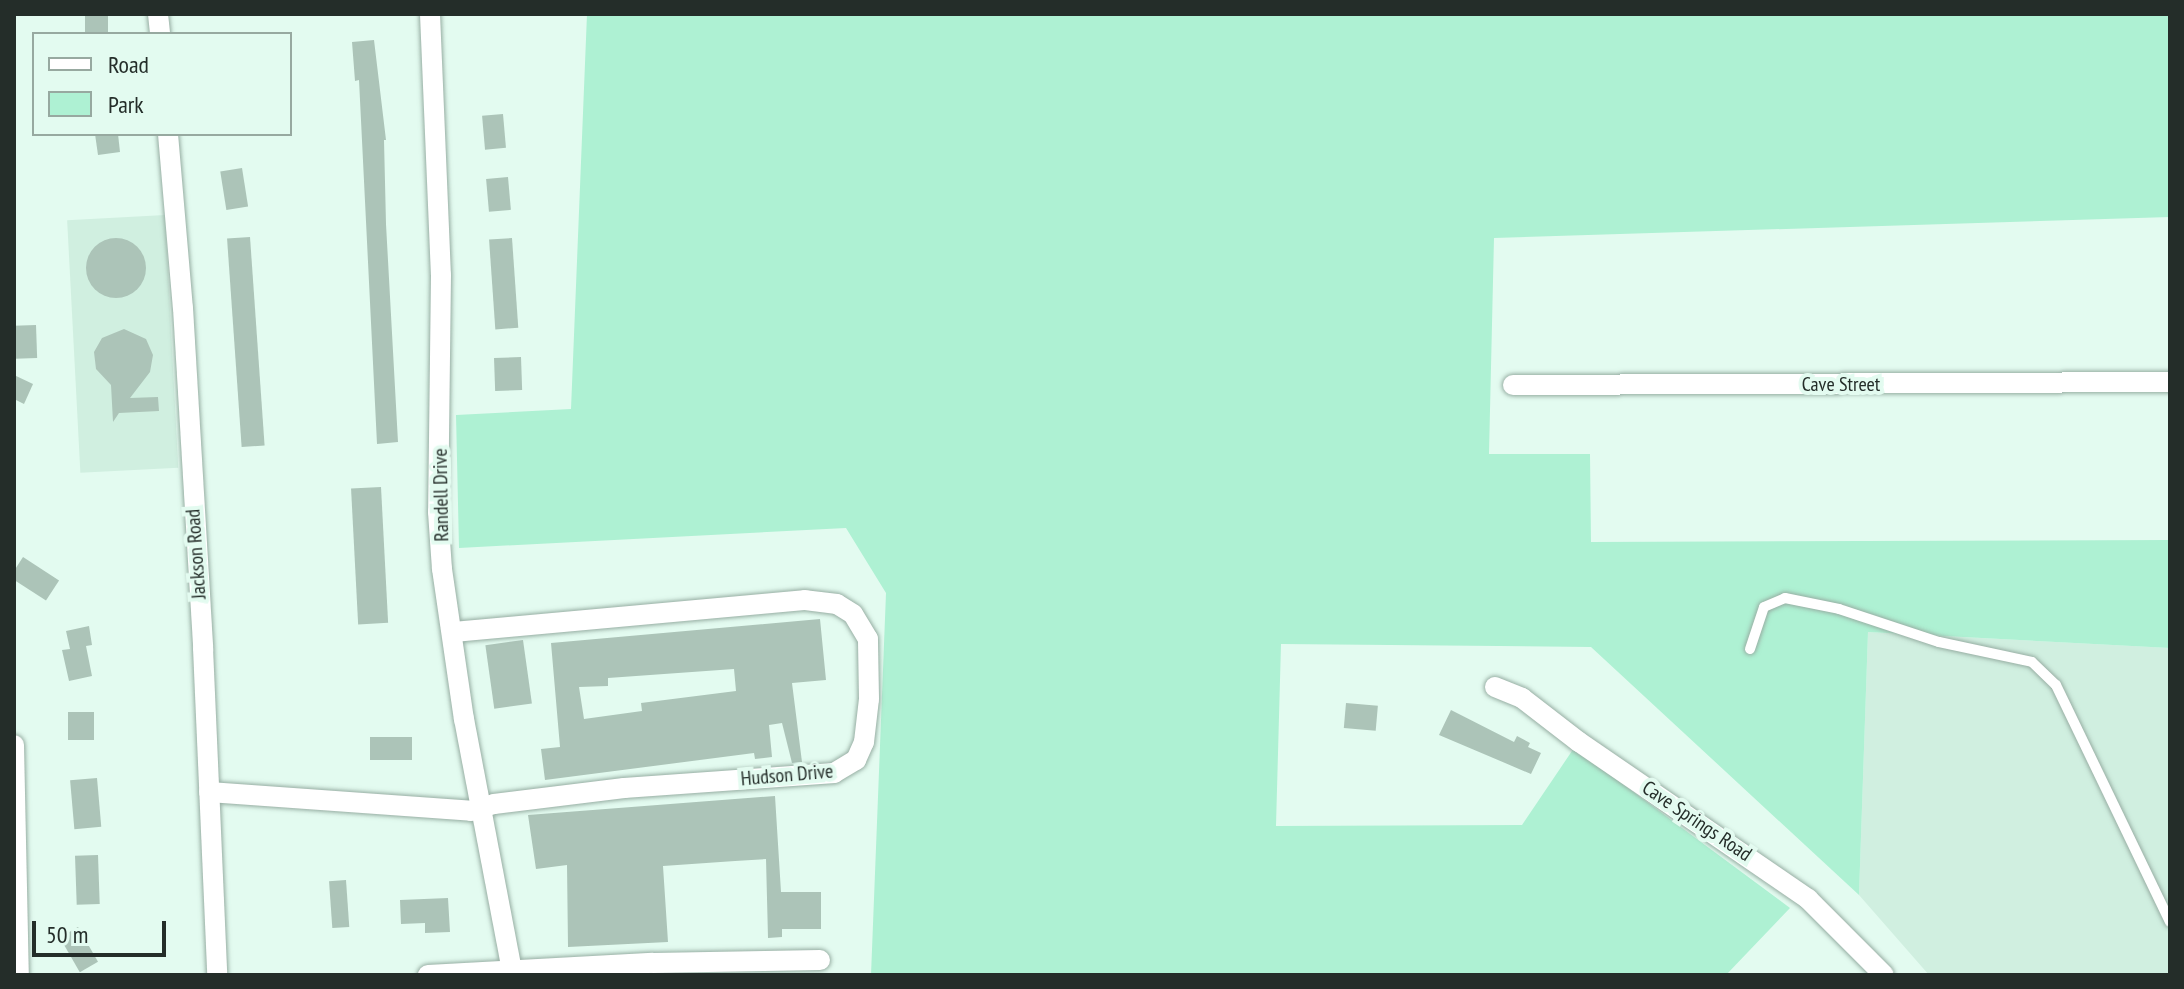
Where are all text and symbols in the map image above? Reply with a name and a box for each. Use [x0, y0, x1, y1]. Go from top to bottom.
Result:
legend [32, 32, 292, 136]
text: Road [108, 49, 149, 80]
text: Park [108, 89, 144, 120]
street label: Cave Street [1802, 372, 1880, 396]
street label: Randell Drive [428, 448, 454, 542]
street label: Jackson Road [181, 508, 211, 600]
street label: Hudson Drive [740, 759, 834, 791]
street label: Cave Springs Road [1638, 776, 1756, 866]
scale bar [36, 905, 170, 955]
text: 50 m [46, 919, 88, 950]

